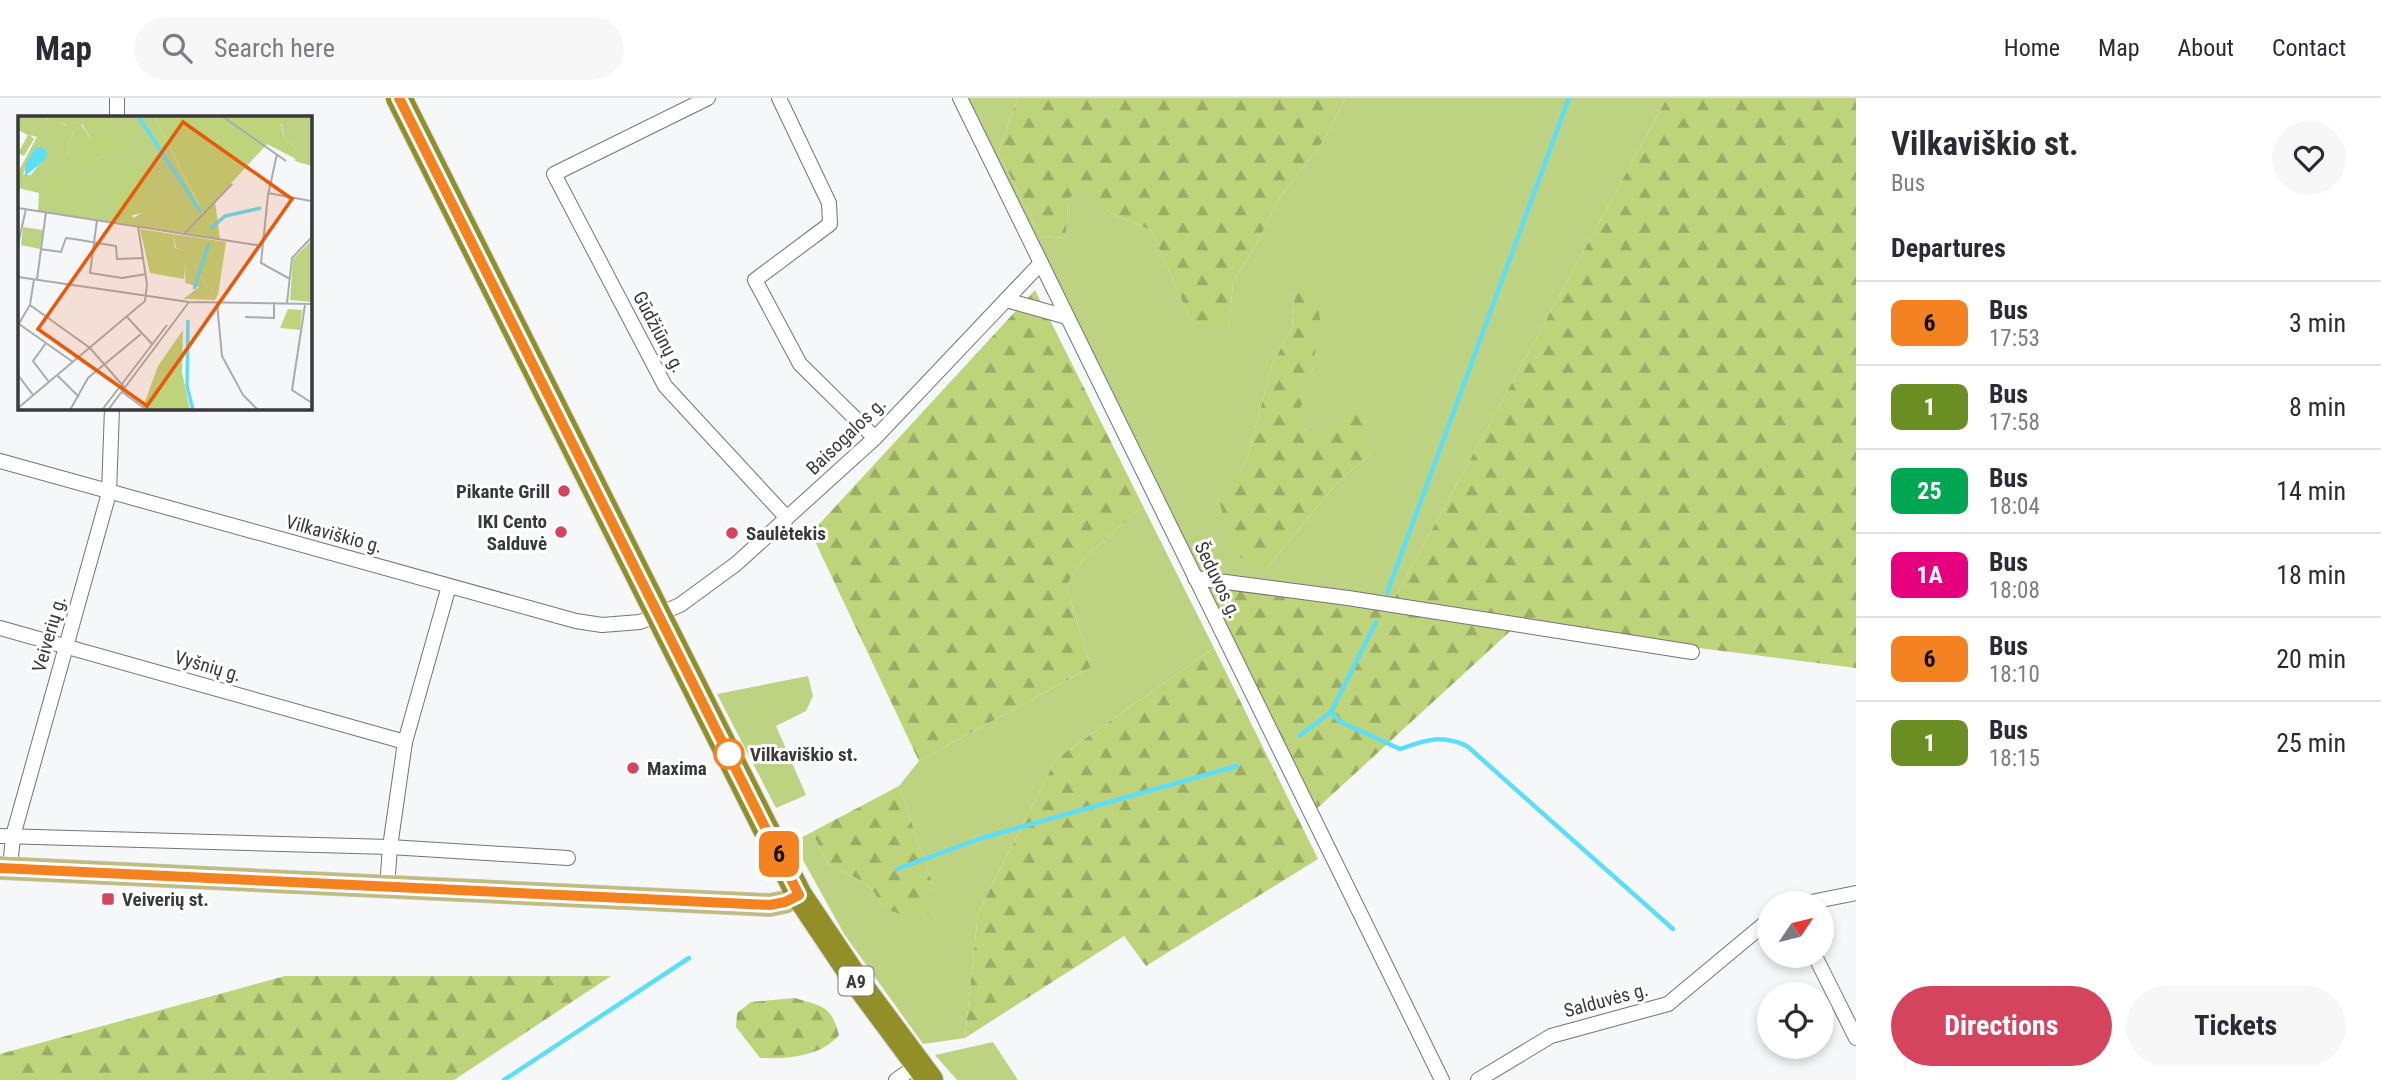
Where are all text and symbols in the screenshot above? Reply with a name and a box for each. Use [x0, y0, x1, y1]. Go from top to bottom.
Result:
search box [134, 17, 624, 80]
text: Map [35, 29, 92, 68]
icon: search [158, 29, 196, 67]
text: Search here [214, 33, 335, 63]
text: Home [2004, 34, 2060, 62]
text: Map [2098, 34, 2140, 62]
text: About [2178, 34, 2234, 62]
text: Contact [2272, 34, 2346, 62]
inset map [18, 116, 312, 410]
button: heart [2272, 121, 2346, 195]
text: Vilkaviškio st. [1891, 124, 2079, 163]
text: Bus [1891, 170, 1925, 197]
text: Departures [1891, 233, 2006, 263]
street label: Gūdžiūnų g. [628, 287, 690, 377]
text: Bus [1989, 295, 2028, 325]
text: 3 min [2289, 308, 2346, 338]
text: 6 [1923, 309, 1936, 337]
text: 17:53 [1989, 325, 2040, 352]
text: Bus [1989, 379, 2028, 409]
street label: Baisogalos g. [801, 392, 891, 480]
text: 8 min [2289, 392, 2346, 422]
text: 1 [1923, 393, 1936, 421]
text: 17:58 [1989, 409, 2040, 436]
text: Bus [1989, 463, 2028, 493]
text: 14 min [2276, 476, 2346, 506]
text: 25 [1917, 477, 1942, 505]
place label: Pikante Grill [456, 480, 550, 503]
marker: Pikante Grill [556, 483, 572, 499]
text: 18:04 [1989, 493, 2040, 520]
street label: Vilkaviškio g. [283, 510, 385, 558]
place label: IKI Cento Salduvė [478, 510, 547, 555]
place label: Saulėtekis [746, 522, 826, 545]
marker: IKI Cento Salduvė [553, 524, 569, 540]
marker: Saulėtekis [724, 525, 740, 541]
street label: Šeduvos g. [1190, 538, 1246, 622]
text: Bus [1989, 547, 2028, 577]
text: 18 min [2276, 560, 2346, 590]
text: 1A [1916, 561, 1943, 589]
text: 18:08 [1989, 577, 2040, 604]
street label: Veiverių g. [27, 593, 71, 675]
text: Bus [1989, 631, 2028, 661]
text: 20 min [2276, 644, 2346, 674]
street label: Vyšnių g. [172, 645, 244, 687]
text: 6 [1923, 645, 1936, 673]
text: 18:10 [1989, 661, 2040, 688]
text: Bus [1989, 715, 2028, 745]
text: 25 min [2276, 728, 2346, 758]
text: 1 [1923, 729, 1936, 757]
marker: Vilkaviškio st. [714, 739, 744, 769]
place label: Vilkaviškio st. [750, 743, 858, 766]
text: 18:15 [1989, 745, 2040, 772]
place label: Maxima [647, 757, 707, 780]
marker: Maxima [625, 760, 641, 776]
line badge: 6 [756, 831, 802, 877]
text: 6 [773, 840, 785, 868]
place label: Veiverių st. [122, 888, 209, 911]
marker: Veiverių st. [100, 891, 116, 907]
north arrow [1757, 891, 1834, 968]
map controls [1757, 891, 1834, 1059]
road number: A9 [838, 966, 874, 996]
street label: Salduvės g. [1561, 978, 1651, 1022]
button: locate [1757, 982, 1834, 1059]
button: Directions [1891, 986, 2112, 1066]
button: Tickets [2126, 986, 2346, 1066]

